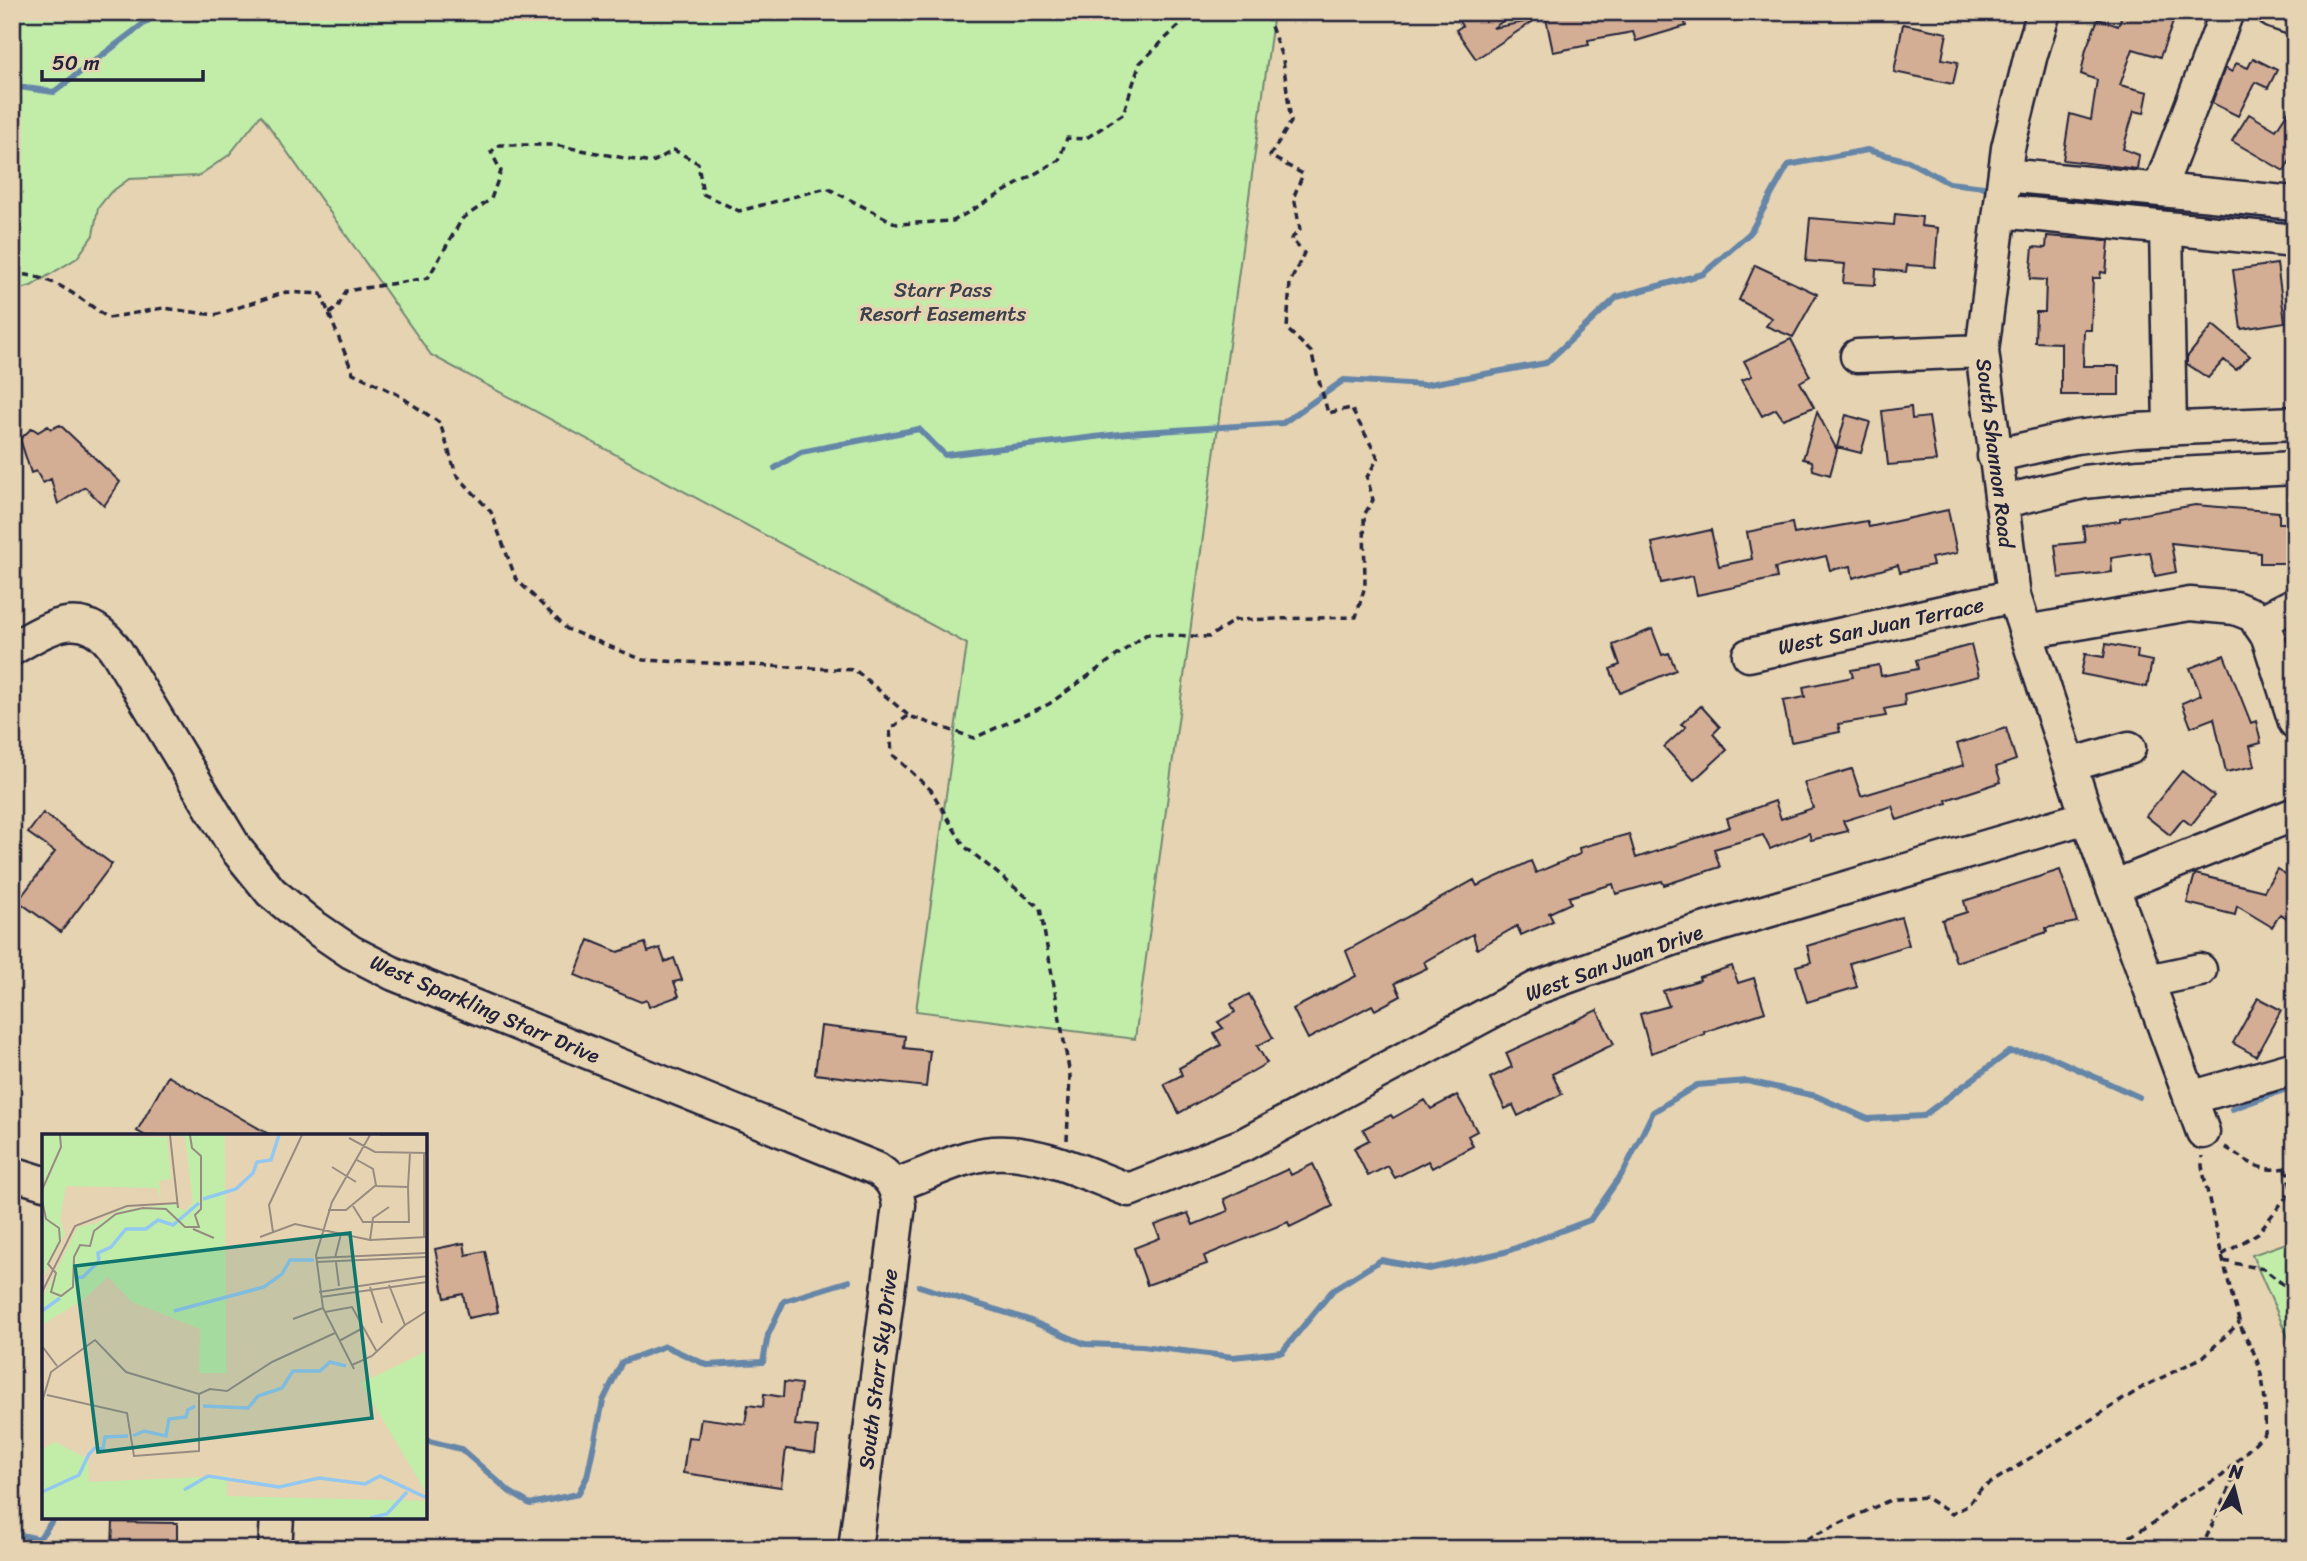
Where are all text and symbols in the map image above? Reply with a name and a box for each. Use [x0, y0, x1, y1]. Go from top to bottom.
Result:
scale bar [42, 38, 203, 82]
text: 50 m [52, 44, 100, 82]
park label: Starr Pass Resort Easements [860, 271, 1026, 333]
street label: South Shannon Road [1965, 356, 2026, 552]
street label: West San Juan Terrace [1774, 586, 1988, 666]
street label: West San Juan Drive [1520, 913, 1708, 1013]
street label: West Sparkling Starr Drive [364, 943, 606, 1075]
inset map [42, 1134, 427, 1519]
street label: South Starr Sky Drive [847, 1266, 909, 1472]
north arrow [2198, 1452, 2268, 1522]
text: N [2226, 1454, 2245, 1489]

